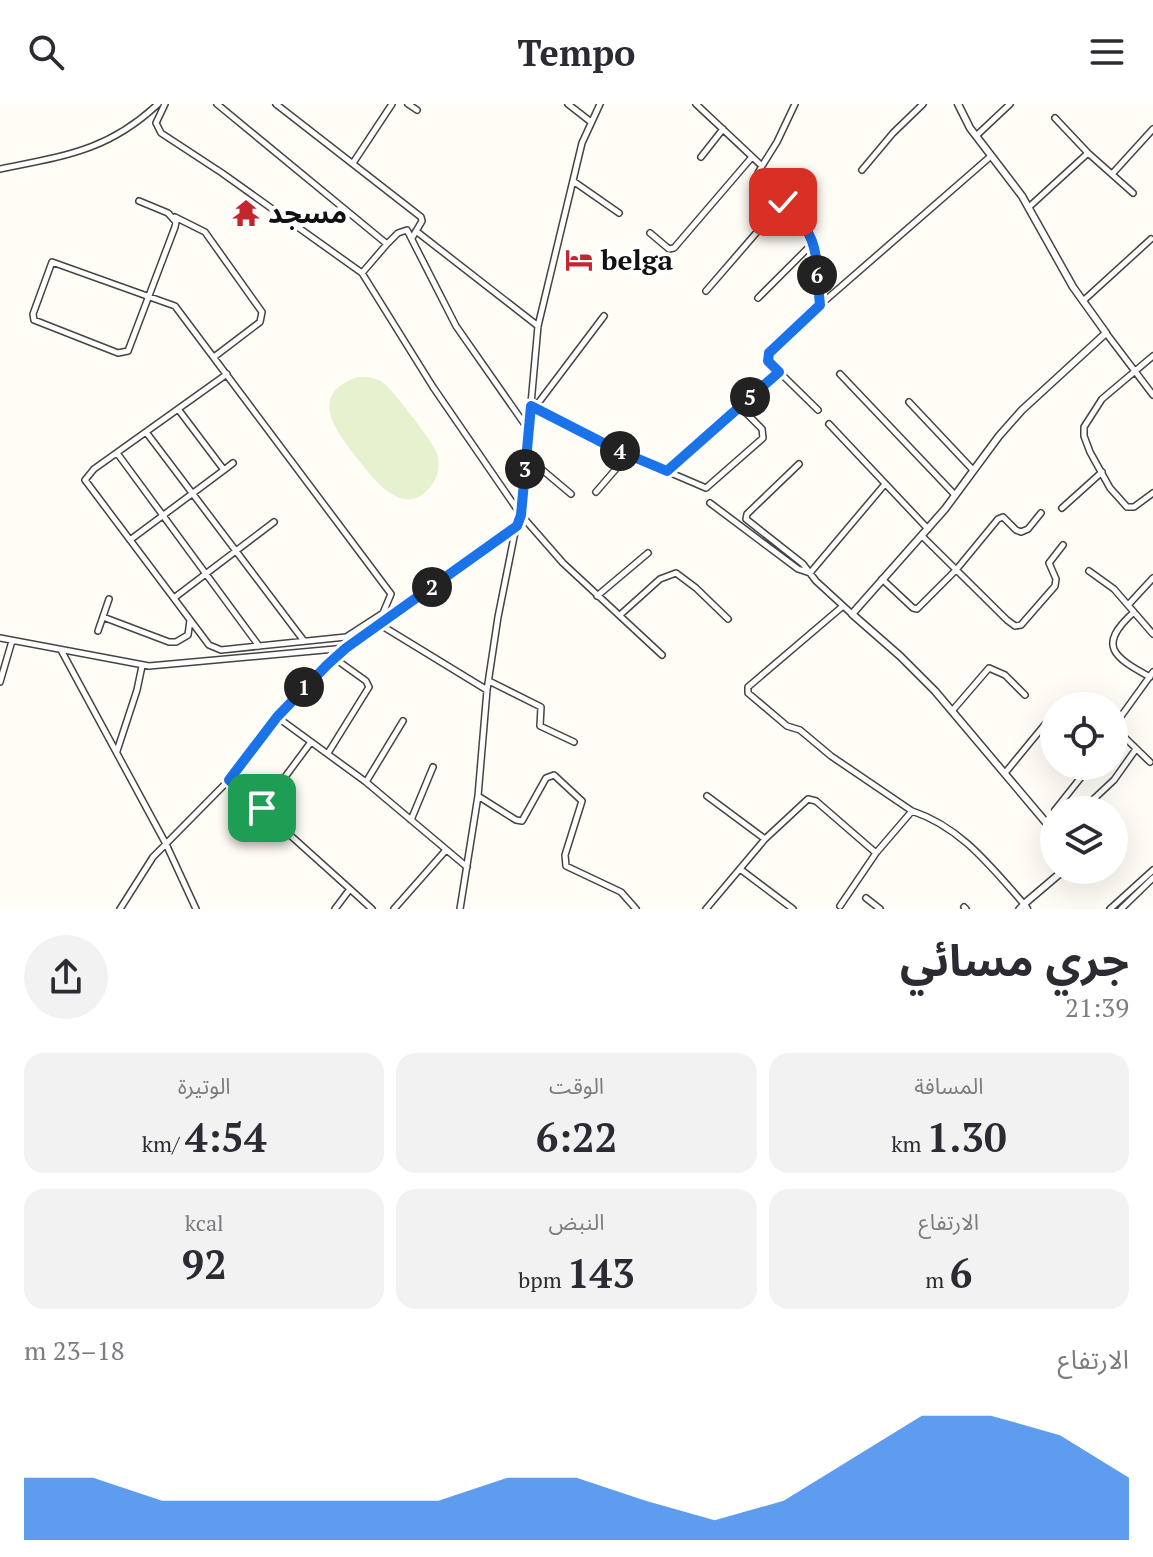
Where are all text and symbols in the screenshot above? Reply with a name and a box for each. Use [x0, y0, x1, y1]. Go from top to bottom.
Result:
text: Tempo [518, 29, 635, 76]
icon: search [24, 30, 68, 74]
icon: menu [1085, 30, 1129, 74]
pin [749, 168, 817, 236]
icon: check [761, 180, 805, 224]
place label: مسجد [268, 194, 347, 231]
temple icon: مسجد [231, 198, 261, 228]
place label: belga [600, 241, 674, 278]
hotel icon: belga [564, 245, 594, 275]
pin: 6 [797, 255, 837, 295]
text: 6 [811, 260, 823, 289]
pin: 5 [730, 377, 770, 417]
text: 5 [744, 382, 756, 411]
pin: 4 [600, 431, 640, 471]
text: 4 [614, 436, 626, 465]
pin: 3 [505, 449, 545, 489]
text: 3 [519, 454, 531, 483]
pin: 2 [412, 567, 452, 607]
text: 2 [426, 572, 438, 601]
pin: 1 [284, 667, 324, 707]
text: 1 [298, 672, 310, 701]
map controls [1040, 692, 1128, 884]
button: locate [1040, 692, 1128, 780]
pin [228, 774, 296, 842]
icon: arrive [240, 786, 284, 830]
button: layers [1040, 796, 1128, 884]
text: جري مسائي [900, 930, 1129, 989]
button: share [24, 935, 108, 1019]
text: 21:39 [1065, 990, 1129, 1024]
text: الوتيرة [178, 1071, 231, 1100]
text: الوقت [549, 1071, 604, 1100]
text: المسافة [914, 1071, 983, 1100]
text: 4:54 [185, 1110, 267, 1163]
text: 6:22 [536, 1110, 617, 1163]
text: 1.30 [927, 1110, 1007, 1163]
text: /km [142, 1129, 185, 1158]
text: km [891, 1129, 927, 1158]
text: النبض [549, 1207, 604, 1236]
text: الارتفاع [919, 1207, 979, 1236]
text: kcal [185, 1208, 224, 1237]
text: 92 [182, 1237, 227, 1290]
text: 143 [567, 1246, 635, 1299]
text: 6 [950, 1246, 972, 1299]
text: bpm [518, 1265, 567, 1294]
text: m [925, 1265, 950, 1294]
text: 18–23 m [24, 1333, 125, 1367]
text: الارتفاع [1058, 1342, 1129, 1376]

